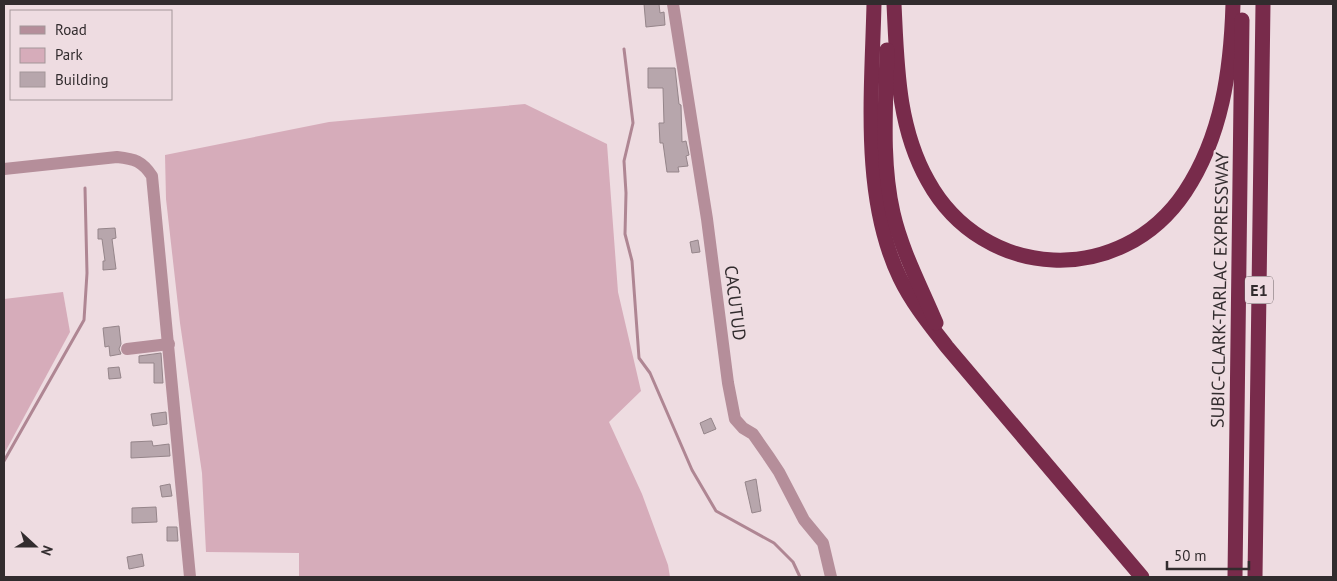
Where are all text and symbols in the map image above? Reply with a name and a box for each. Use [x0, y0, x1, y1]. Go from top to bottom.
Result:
legend [10, 10, 172, 100]
text: Road [55, 20, 87, 39]
text: Park [55, 45, 83, 64]
text: Building [55, 70, 109, 89]
street label: SUBIC-CLARK-TARLAC EXPRESSWAY [1206, 152, 1233, 428]
street label: CACUTUD [719, 264, 752, 342]
road number: E1 [1245, 276, 1273, 304]
north arrow [10, 521, 60, 571]
scale bar [1167, 538, 1250, 570]
text: N [37, 543, 57, 558]
text: 50 m [1174, 546, 1207, 565]

